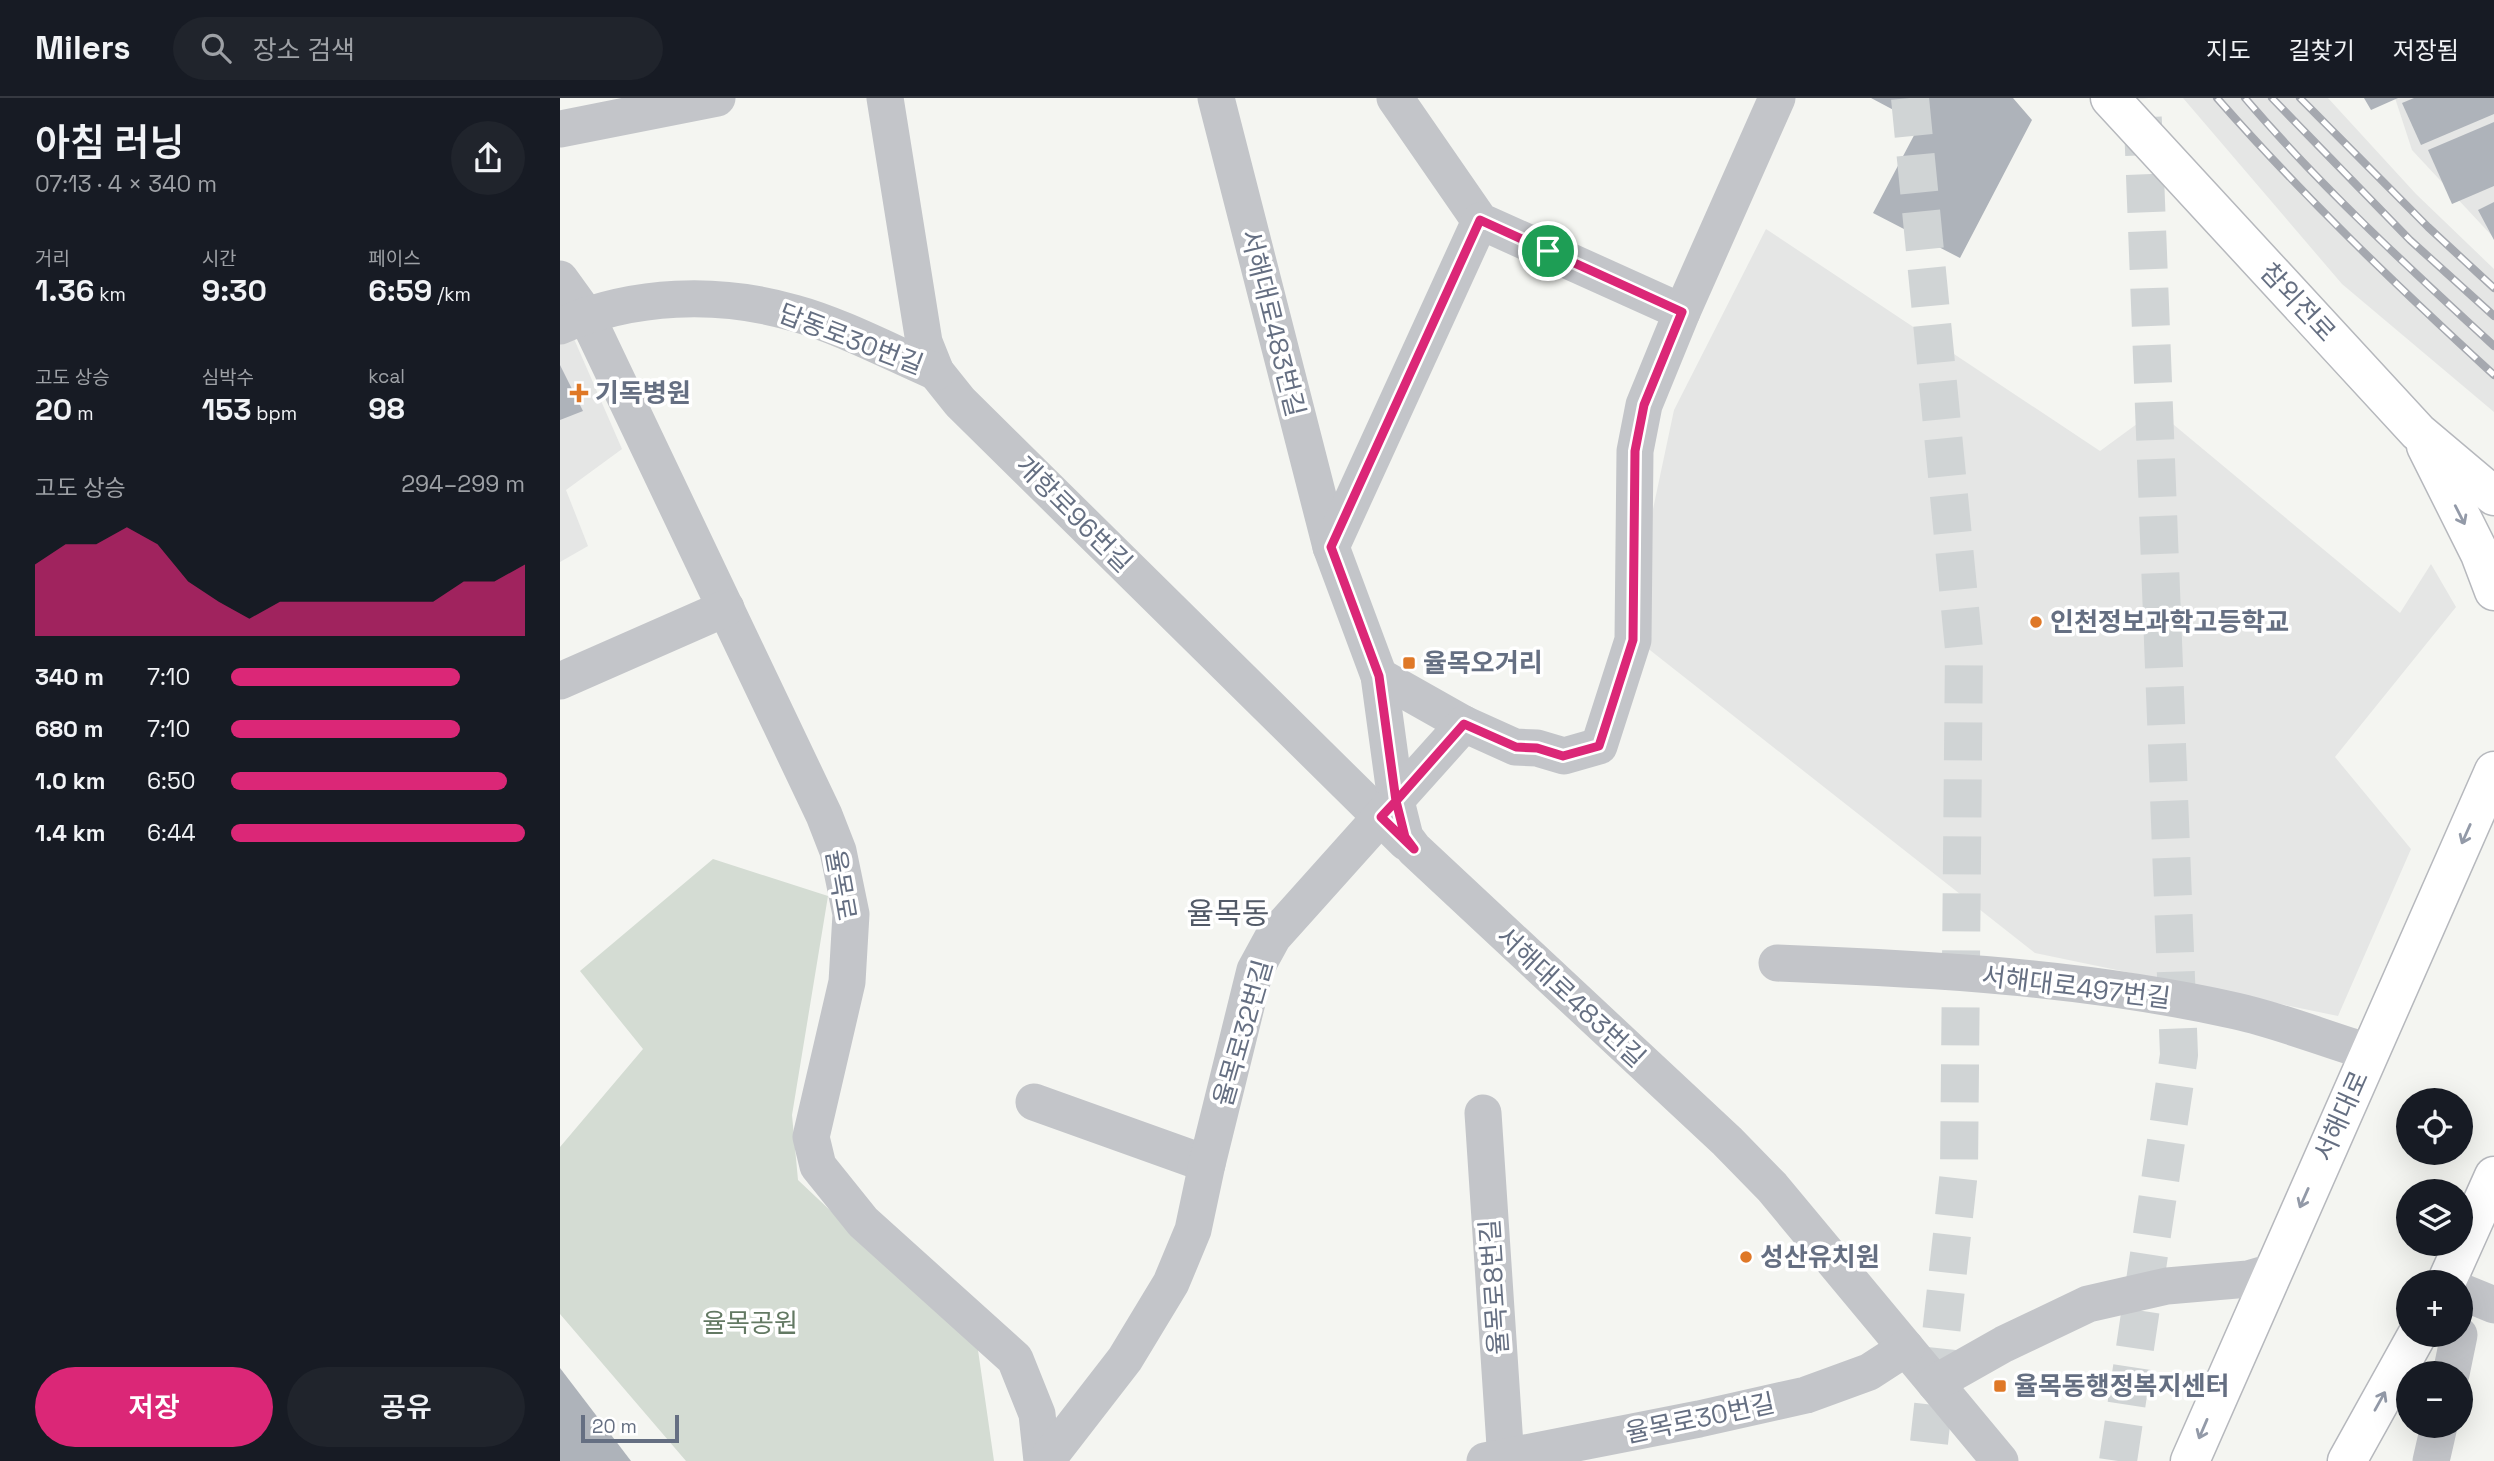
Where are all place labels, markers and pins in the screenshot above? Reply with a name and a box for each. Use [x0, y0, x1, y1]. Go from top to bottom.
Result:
pin [1518, 221, 1578, 281]
place label: 기독병원 [595, 376, 691, 410]
marker: 기독병원 [569, 383, 589, 403]
place label: 인천정보과학고등학교 [2050, 605, 2289, 639]
marker: 인천정보과학고등학교 [2028, 614, 2044, 630]
place label: 율목오거리 [1423, 646, 1543, 680]
marker: 율목오거리 [1401, 655, 1417, 671]
place label: 성산유치원 [1760, 1240, 1880, 1274]
marker: 성산유치원 [1738, 1249, 1754, 1265]
place label: 율목동행정복지센터 [2014, 1369, 2229, 1403]
marker: 율목동행정복지센터 [1992, 1378, 2008, 1394]

